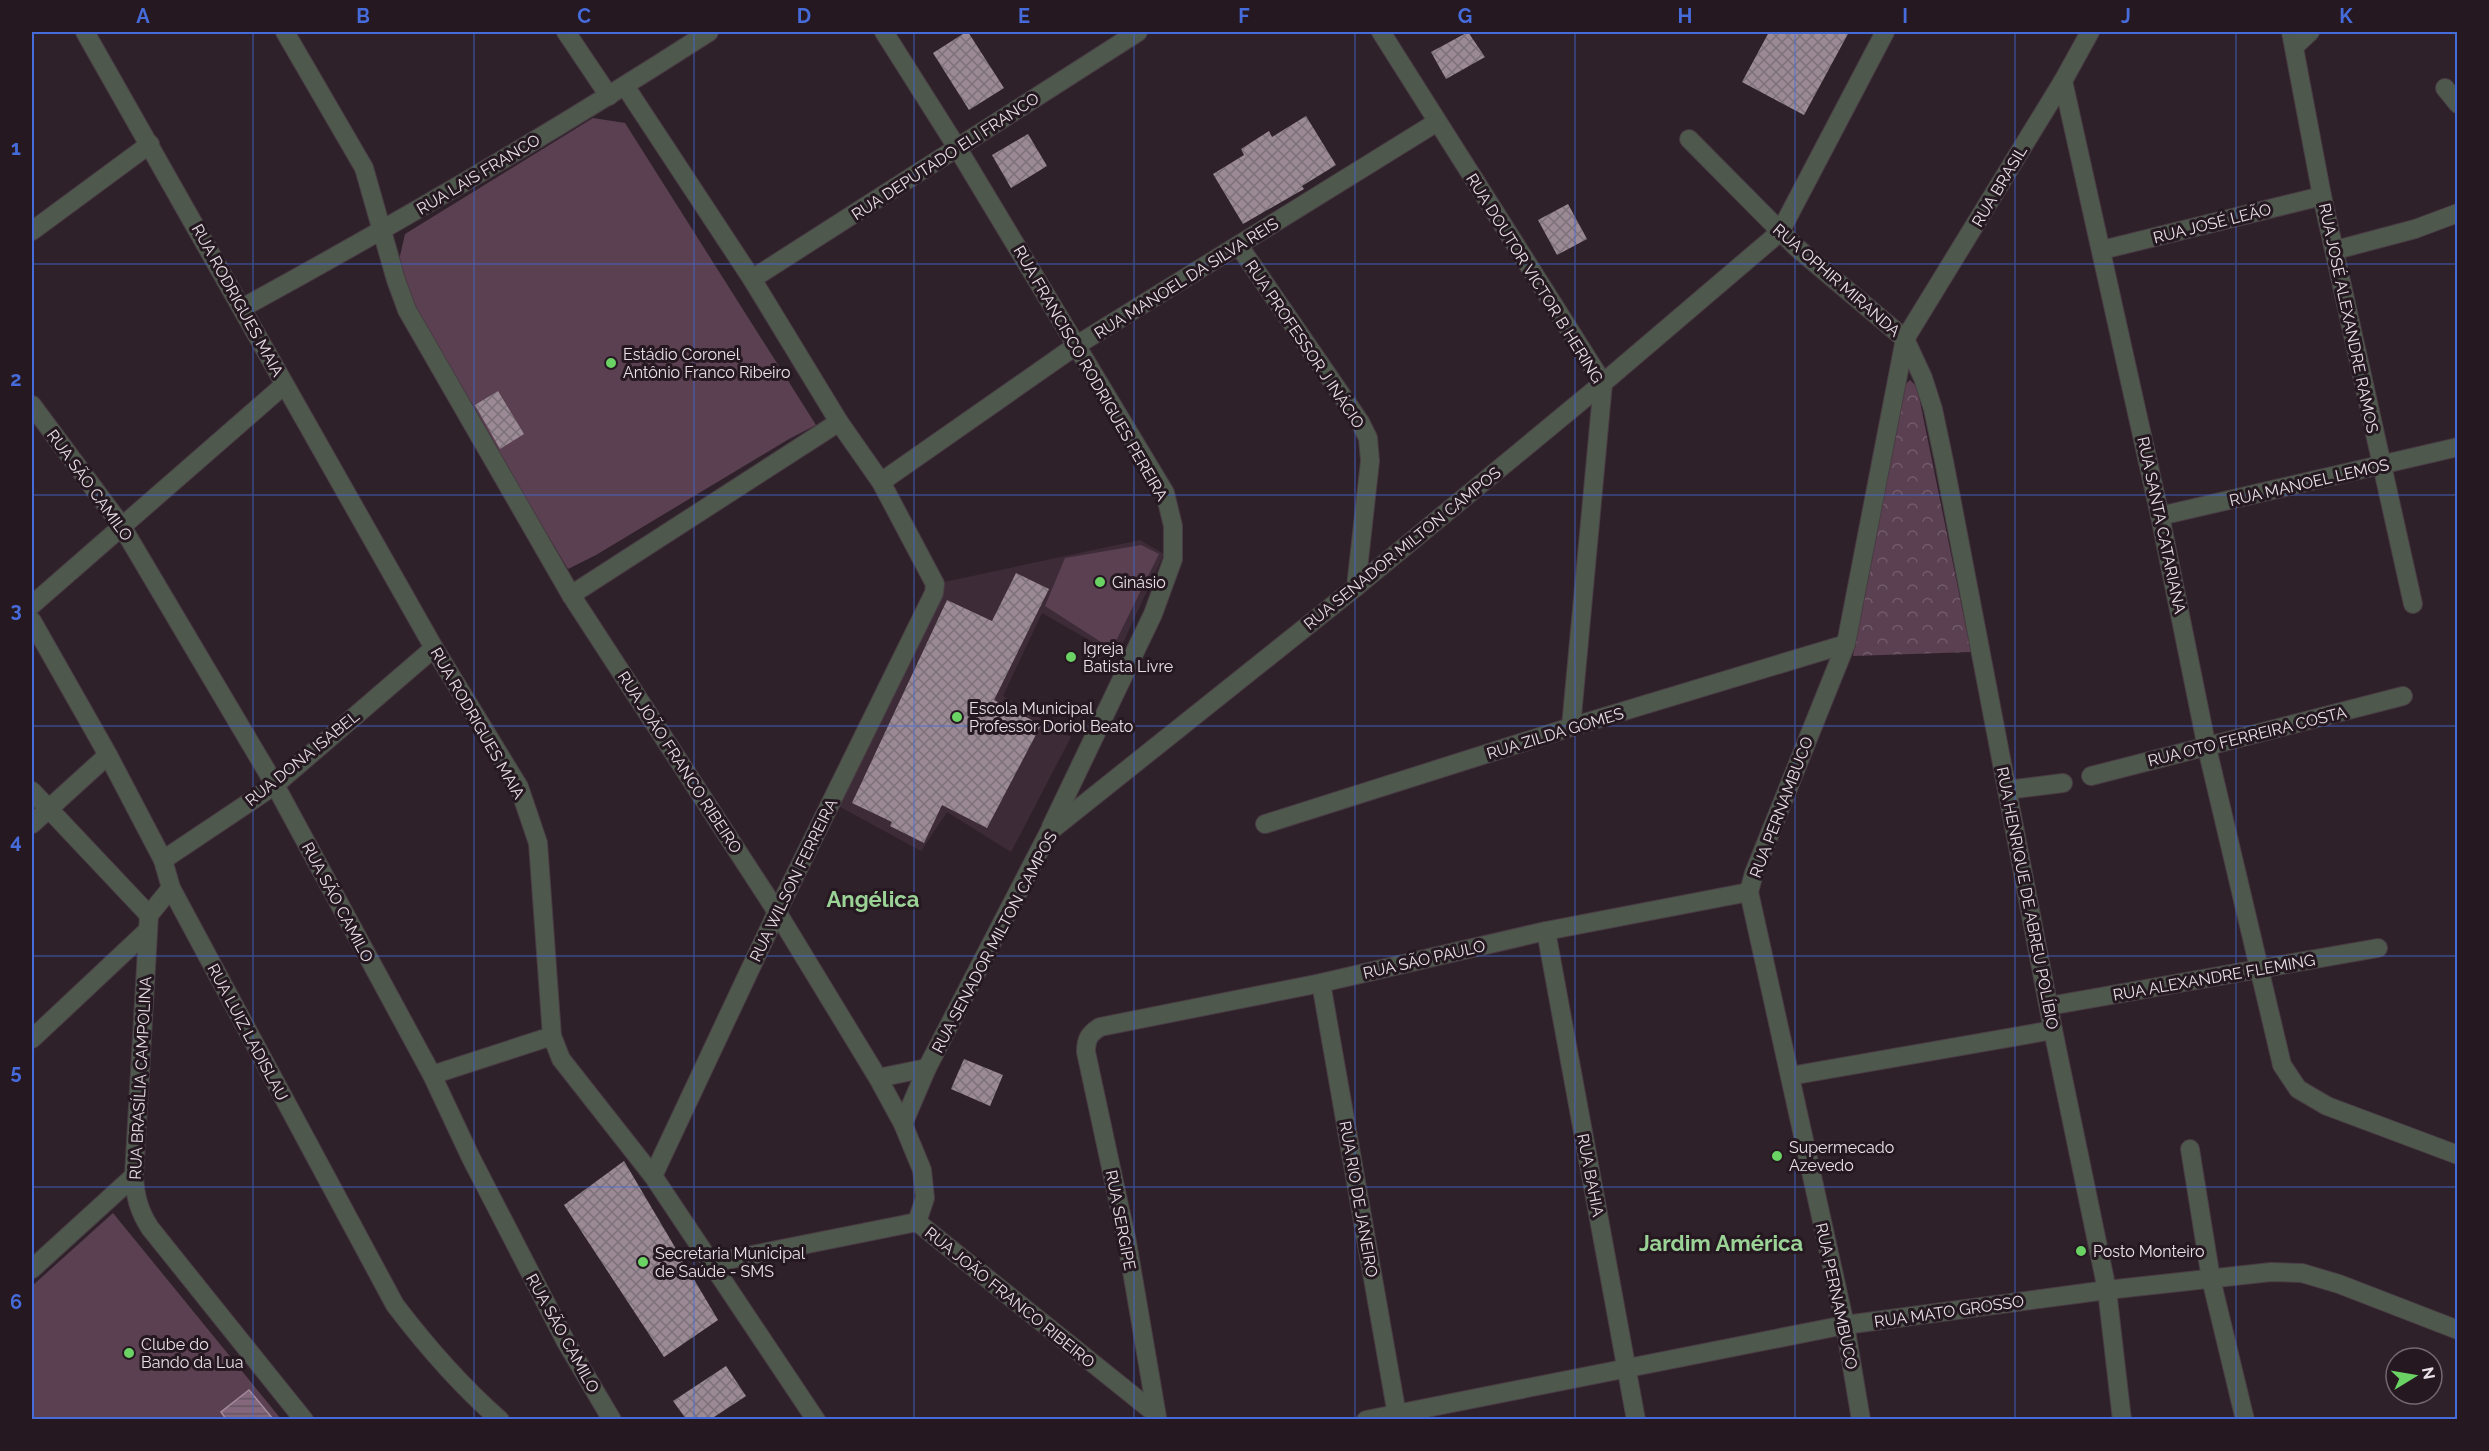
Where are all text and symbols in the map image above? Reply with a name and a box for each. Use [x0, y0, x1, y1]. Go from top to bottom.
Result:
text: A [136, 4, 150, 28]
text: B [356, 4, 370, 28]
text: C [577, 4, 591, 28]
text: D [797, 4, 811, 28]
text: E [1018, 4, 1030, 28]
text: F [1238, 4, 1250, 28]
text: G [1458, 4, 1472, 28]
text: H [1678, 4, 1692, 28]
text: I [1902, 4, 1908, 28]
text: J [2121, 4, 2131, 28]
text: K [2339, 4, 2353, 28]
street label: RUA DEPUTADO ELI FRANCO [848, 89, 1043, 224]
street label: RUA LAIS FRANCO [413, 130, 543, 219]
text: 1 [11, 136, 21, 160]
street label: RUA BRASIL [1968, 142, 2031, 230]
street label: RUA DOUTOR VICTOR B HERING [1462, 170, 1607, 387]
street label: RUA JOSÉ LEÃO [2151, 199, 2273, 247]
street label: RUA JOSÉ ALEXANDRE RAMOS [2315, 201, 2383, 435]
street label: RUA MANOEL DA SILVA REIS [1091, 214, 1282, 343]
street label: RUA OPHIR MIRANDA [1769, 220, 1904, 341]
street label: RUA RODRIGUES MAIA [188, 221, 288, 380]
street label: RUA FRANCISCO RODRIGUES PEREIRA [1009, 242, 1172, 504]
street label: RUA PROFESSOR J INÁCIO [1241, 256, 1369, 432]
place label: Estádio Coronel Antônio Franco Ribeiro [623, 345, 790, 382]
marker: Estádio Coronel Antônio Franco Ribeiro [604, 356, 618, 370]
text: 2 [10, 367, 22, 391]
street label: RUA SÃO CAMILO [43, 425, 137, 545]
street label: RUA SANTA CATARIANA [2133, 435, 2190, 616]
street label: RUA MANOEL LEMOS [2227, 455, 2391, 510]
street label: RUA SENADOR MILTON CAMPOS [1300, 463, 1505, 634]
place label: Ginásio [1112, 573, 1166, 592]
marker: Ginásio [1093, 575, 1107, 589]
text: 3 [10, 598, 22, 622]
place label: Igreja Batista Livre [1083, 639, 1173, 676]
street label: RUA RODRIGUES MAIA [426, 644, 529, 802]
marker: Igreja Batista Livre [1064, 650, 1078, 664]
street label: RUA JOÃO FRANCO RIBEIRO [614, 667, 746, 857]
place label: Escola Municipal Professor Doriol Beato [969, 699, 1133, 736]
street label: RUA OTO FERREIRA COSTA [2146, 703, 2349, 770]
street label: RUA ZILDA GOMES [1484, 704, 1626, 763]
street label: RUA DONA ISABEL [242, 706, 363, 810]
marker: Escola Municipal Professor Doriol Beato [950, 710, 964, 724]
street label: RUA PERNAMBUCO [1746, 734, 1817, 880]
street label: RUA HENRIQUE DE ABREU POLÍBIO [1993, 765, 2063, 1031]
street label: RUA WILSON FERREIRA [746, 795, 841, 965]
street label: RUA SENADOR MILTON CAMPOS [928, 828, 1061, 1056]
text: 4 [10, 829, 22, 853]
street label: RUA SÃO CAMILO [298, 839, 378, 965]
district label: Angélica [827, 886, 919, 912]
street label: RUA SÃO PAULO [1361, 935, 1487, 983]
street label: RUA ALEXANDRE FLEMING [2111, 950, 2317, 1005]
street label: RUA LUIZ LADISLAU [203, 960, 292, 1104]
street label: RUA BRASÍLIA CAMPOLINA [125, 976, 155, 1180]
text: 5 [10, 1060, 22, 1084]
street label: RUA RIO DE JANEIRO [1335, 1119, 1382, 1279]
street label: RUA BAHIA [1573, 1132, 1608, 1218]
place label: Supermecado Azevedo [1789, 1138, 1894, 1175]
marker: Supermecado Azevedo [1770, 1149, 1784, 1163]
street label: RUA SERGIPE [1102, 1168, 1140, 1272]
street label: RUA PERNAMBUCO [1812, 1221, 1861, 1371]
street label: RUA JOÃO FRANCO RIBEIRO [921, 1222, 1099, 1372]
district label: Jardim América [1639, 1230, 1803, 1256]
place label: Posto Monteiro [2093, 1242, 2205, 1261]
place label: Secretaria Municipal de Saúde - SMS [655, 1244, 806, 1281]
marker: Posto Monteiro [2074, 1244, 2088, 1258]
marker: Secretaria Municipal de Saúde - SMS [636, 1255, 650, 1269]
street label: RUA SÃO CAMILO [522, 1270, 604, 1396]
text: 6 [10, 1290, 22, 1314]
street label: RUA MATO GROSSO [1873, 1292, 2025, 1331]
place label: Clube do Bando da Lua [141, 1335, 244, 1372]
marker: Clube do Bando da Lua [122, 1346, 136, 1360]
north arrow [2384, 1346, 2444, 1406]
text: N [2418, 1365, 2439, 1381]

